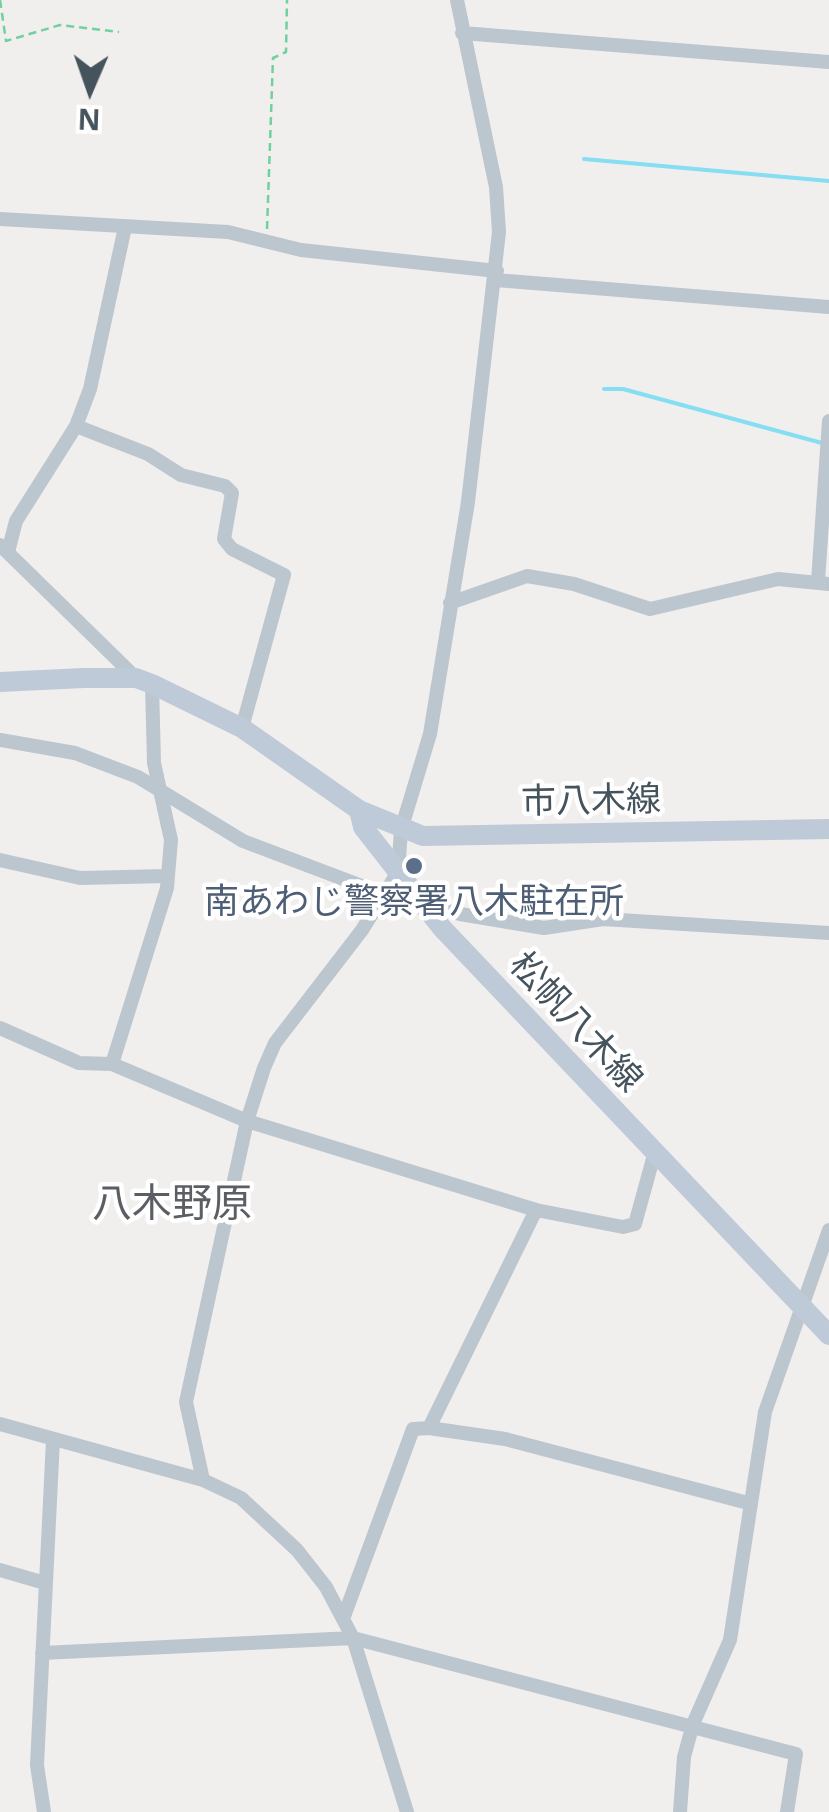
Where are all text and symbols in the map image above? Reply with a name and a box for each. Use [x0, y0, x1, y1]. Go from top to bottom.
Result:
north arrow [40, 40, 140, 140]
text: N [77, 101, 101, 139]
street label: 市八木線 [521, 780, 661, 824]
marker: 南あわじ警察署八木駐在所 [403, 855, 425, 877]
place label: 南あわじ警察署八木駐在所 [204, 882, 624, 924]
street label: 松帆八木線 [500, 945, 650, 1101]
district label: 八木野原 [92, 1182, 252, 1230]

